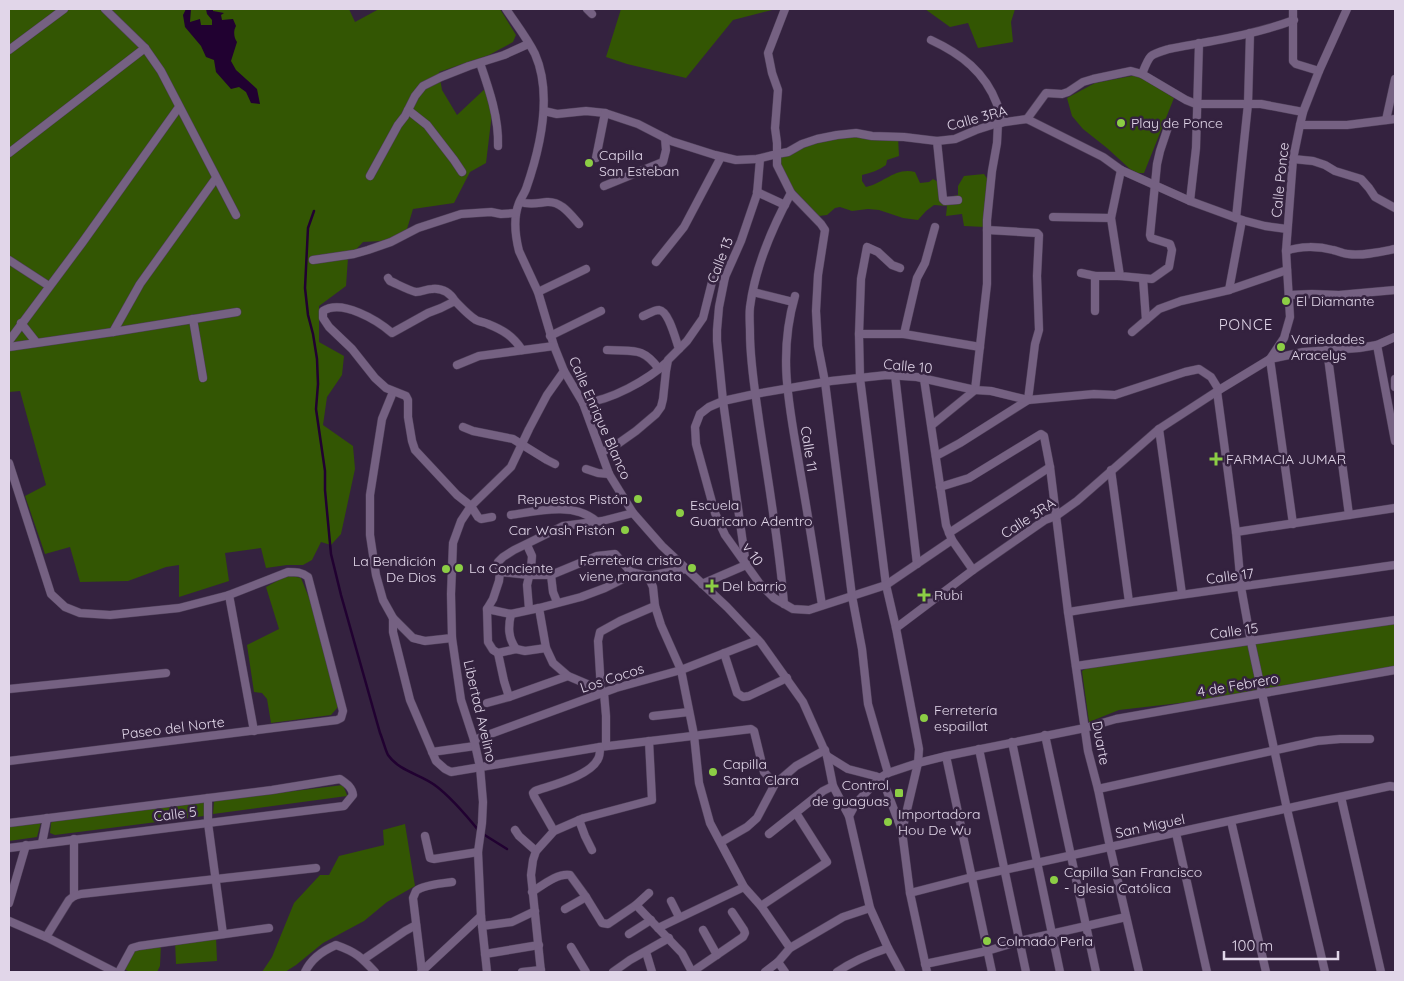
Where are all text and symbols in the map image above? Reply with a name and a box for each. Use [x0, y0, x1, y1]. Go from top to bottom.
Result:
street label: Calle 3RA [945, 101, 1009, 135]
place label: Play de Ponce [1131, 114, 1223, 132]
marker: Play de Ponce [1115, 117, 1127, 129]
street label: Calle Ponce [1267, 141, 1293, 219]
place label: Capilla San Esteban [599, 146, 679, 180]
marker: Capilla San Esteban [583, 157, 595, 169]
street label: Calle 13 [703, 234, 737, 286]
place label: El Diamante [1296, 292, 1375, 310]
marker: El Diamante [1280, 295, 1292, 307]
district label: PONCE [1219, 315, 1273, 334]
place label: Variedades Aracelys [1291, 330, 1365, 364]
marker: Variedades Aracelys [1275, 341, 1287, 353]
street label: Calle Enrique Blanco [565, 354, 635, 482]
street label: Calle 10 [883, 355, 933, 377]
street label: Calle 11 [797, 425, 821, 473]
place label: FARMACIA JUMAR [1226, 450, 1346, 468]
marker: FARMACIA JUMAR [1210, 453, 1222, 465]
place label: Repuestos Pistón [517, 490, 628, 508]
marker: Repuestos Pistón [632, 493, 644, 505]
street label: Calle 3RA [997, 494, 1059, 542]
place label: Escuela Guaricano Adentro [690, 496, 813, 530]
marker: Escuela Guaricano Adentro [674, 507, 686, 519]
place label: Car Wash Pistón [509, 521, 615, 539]
marker: Car Wash Pistón [619, 524, 631, 536]
street label: v 10 [738, 539, 768, 569]
place label: Ferretería cristo viene maranata [579, 551, 682, 585]
place label: La Bendición De Dios [353, 552, 436, 586]
place label: La Conciente [469, 559, 553, 577]
marker: La Conciente [453, 562, 465, 574]
marker: Ferretería cristo viene maranata [686, 562, 698, 574]
marker: La Bendición De Dios [440, 563, 452, 575]
street label: Calle 17 [1205, 564, 1255, 588]
place label: Del barrio [722, 577, 786, 595]
marker: Del barrio [706, 580, 718, 592]
place label: Rubi [934, 586, 963, 604]
marker: Rubi [918, 589, 930, 601]
street label: Calle 15 [1209, 619, 1259, 643]
street label: Libertad Avelino [459, 658, 501, 764]
street label: Los Cocos [578, 659, 646, 697]
street label: 4 de Febrero [1196, 669, 1280, 701]
place label: Ferretería espaillat [934, 701, 997, 735]
marker: Ferretería espaillat [918, 712, 930, 724]
street label: Paseo del Norte [121, 713, 226, 743]
street label: Duarte [1088, 719, 1114, 767]
place label: Capilla Santa Clara [723, 755, 799, 789]
marker: Capilla Santa Clara [707, 766, 719, 778]
place label: Control de guaguas [812, 776, 889, 810]
marker: Control de guaguas [893, 787, 905, 799]
street label: Calle 5 [152, 802, 198, 826]
place label: Importadora Hou De Wu [898, 805, 980, 839]
street label: San Miguel [1114, 810, 1186, 842]
marker: Importadora Hou De Wu [882, 816, 894, 828]
place label: Capilla San Francisco - Iglesia Católica [1064, 863, 1202, 897]
marker: Capilla San Francisco - Iglesia Católica [1048, 874, 1060, 886]
scale bar [1224, 928, 1338, 960]
place label: Colmado Perla [997, 932, 1093, 950]
marker: Colmado Perla [981, 935, 993, 947]
text: 100 m [1232, 936, 1273, 955]

